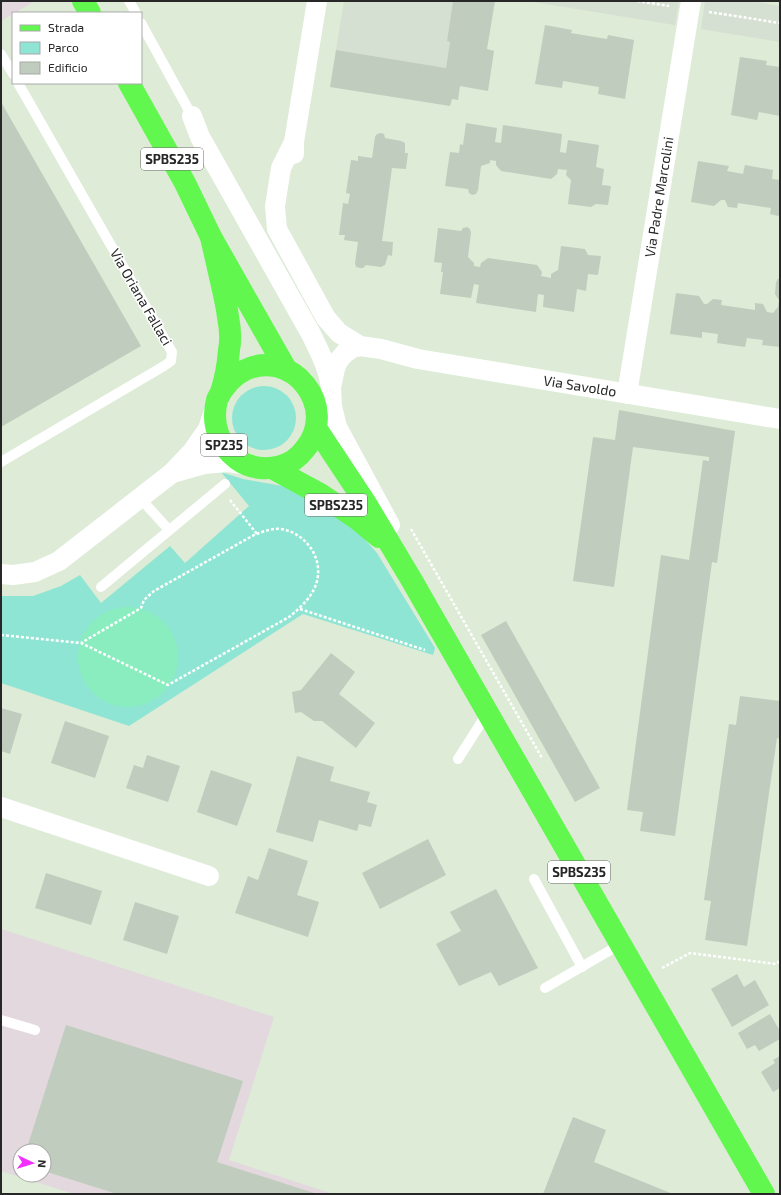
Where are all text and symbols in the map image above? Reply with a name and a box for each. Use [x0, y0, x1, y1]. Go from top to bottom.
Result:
legend [12, 12, 142, 84]
text: Strada [48, 20, 84, 34]
text: Parco [48, 40, 79, 54]
text: Edificio [48, 60, 88, 74]
street label: Via Padre Marcolini [641, 135, 676, 259]
road number: SPBS235 [141, 148, 203, 170]
street label: Via Oriana Fallaci [107, 245, 176, 348]
street label: Via Savoldo [542, 371, 618, 400]
road number: SP235 [201, 434, 247, 456]
road number: SPBS235 [305, 494, 367, 516]
road number: SPBS235 [548, 861, 610, 883]
north arrow [12, 1143, 52, 1183]
text: N [36, 1159, 49, 1168]

